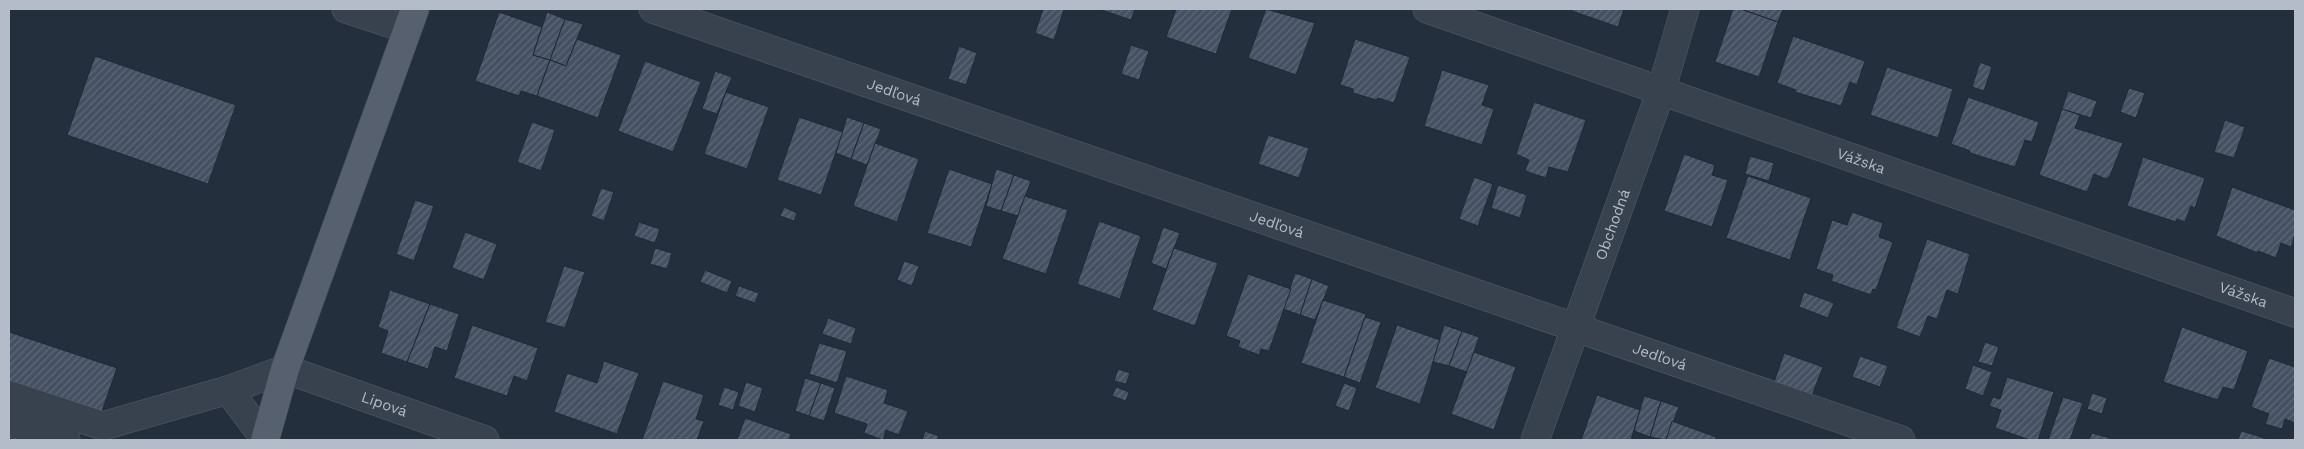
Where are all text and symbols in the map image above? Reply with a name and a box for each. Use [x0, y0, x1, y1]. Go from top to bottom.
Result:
street label: Jedľová [864, 75, 924, 110]
street label: Vážska [1835, 144, 1888, 178]
street label: Obchodná [1592, 186, 1634, 263]
street label: Jedľová [1247, 207, 1307, 242]
street label: Vážska [2217, 278, 2270, 312]
street label: Jedľová [1630, 339, 1690, 375]
street label: Lipová [359, 388, 410, 421]

